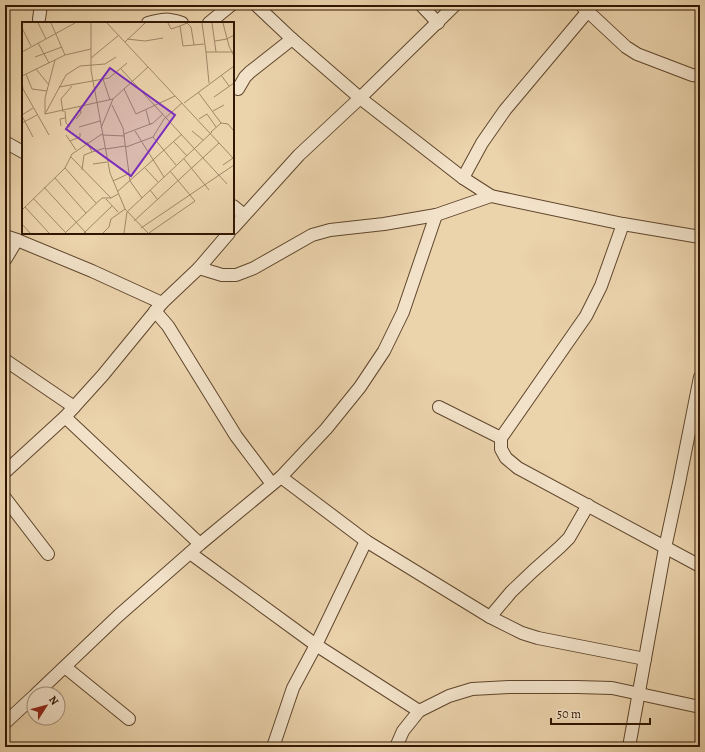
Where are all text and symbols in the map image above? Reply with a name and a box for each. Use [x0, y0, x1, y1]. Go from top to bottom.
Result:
inset map [22, 22, 234, 234]
north arrow [26, 686, 66, 726]
text: N [45, 693, 62, 708]
scale bar [551, 700, 650, 726]
text: 50 m [557, 706, 581, 722]

